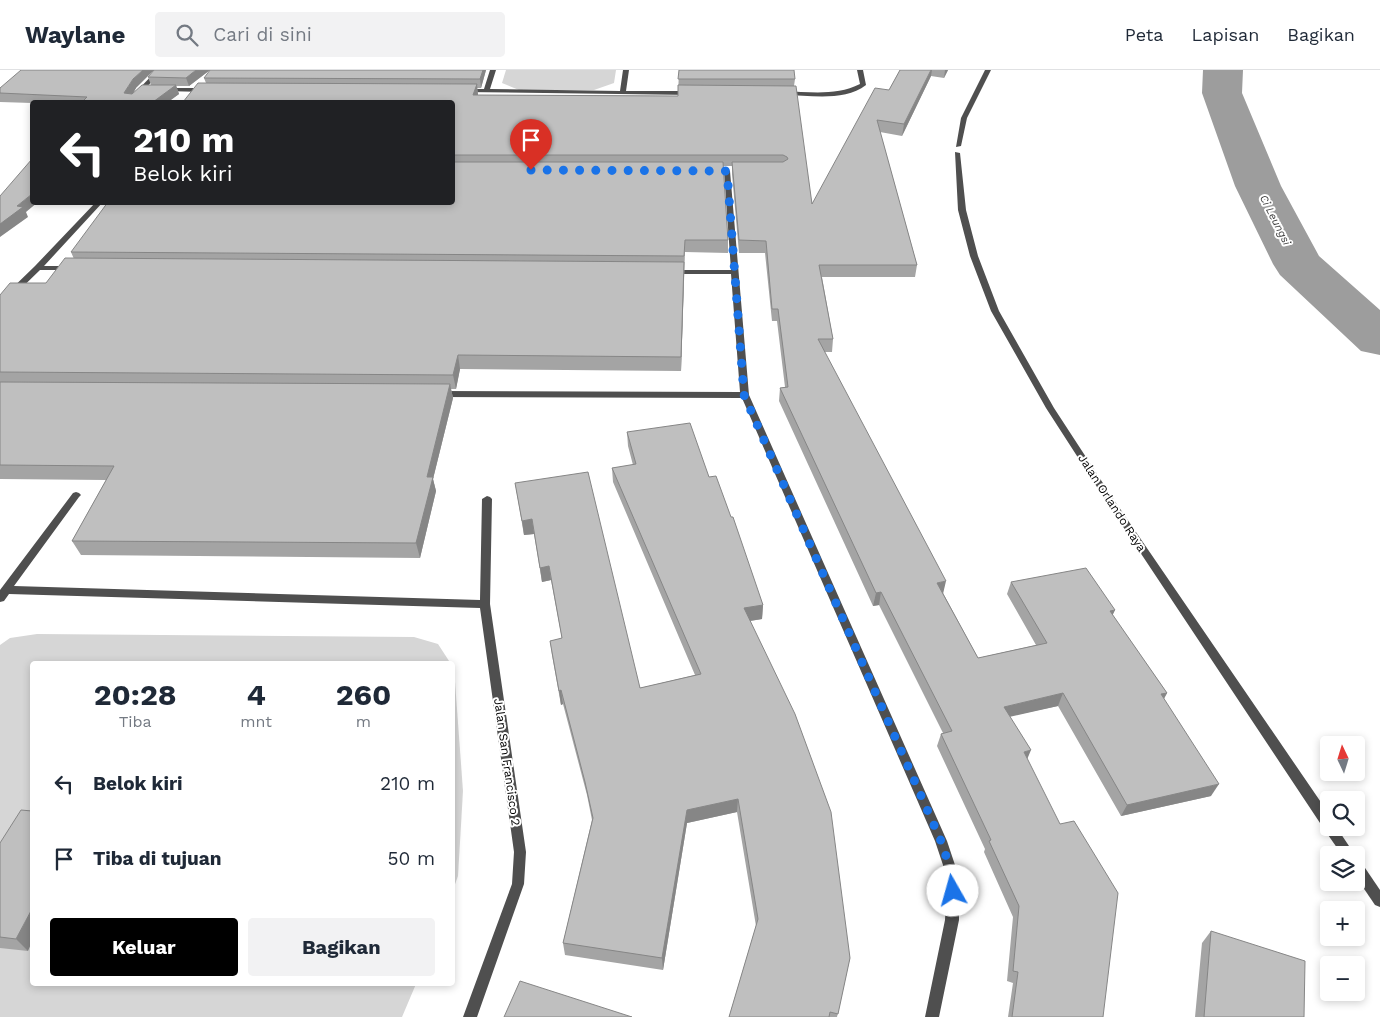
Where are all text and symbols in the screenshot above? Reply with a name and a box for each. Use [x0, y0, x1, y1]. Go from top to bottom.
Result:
search box [155, 12, 505, 57]
text: Waylane [25, 21, 125, 49]
icon: search [173, 21, 201, 49]
text: Cari di sini [213, 23, 312, 46]
text: Peta [1125, 24, 1163, 45]
text: Lapisan [1191, 24, 1259, 45]
text: Bagikan [1287, 24, 1355, 45]
text: 210 m [133, 119, 234, 161]
pin [510, 119, 552, 170]
icon: left [50, 120, 115, 185]
icon: arrive [517, 126, 545, 154]
text: Belok kiri [133, 161, 233, 186]
water label: Ci Leungsi [1257, 193, 1294, 248]
street label: Jalan Orlando Raya [1075, 452, 1149, 554]
text: 20:28 [94, 677, 177, 712]
text: 4 [246, 677, 266, 712]
text: 260 [336, 677, 391, 712]
street label: Jalan San Francisco 2 [491, 698, 523, 826]
text: Tiba [119, 712, 152, 731]
text: mnt [240, 712, 272, 731]
text: m [356, 712, 371, 731]
north arrow [1320, 736, 1365, 781]
map controls [1320, 736, 1365, 1001]
icon: left [50, 770, 78, 798]
text: Belok kiri [93, 772, 183, 795]
text: 210 m [380, 772, 435, 795]
button: search [1320, 791, 1365, 836]
icon: arrive [50, 845, 78, 873]
button: layers [1320, 846, 1365, 891]
text: Tiba di tujuan [93, 847, 222, 870]
text: 50 m [388, 847, 435, 870]
position arrow [926, 864, 978, 916]
button: + [1320, 901, 1365, 946]
button: Keluar [50, 918, 238, 976]
button: Bagikan [248, 918, 435, 976]
button: − [1320, 956, 1365, 1001]

